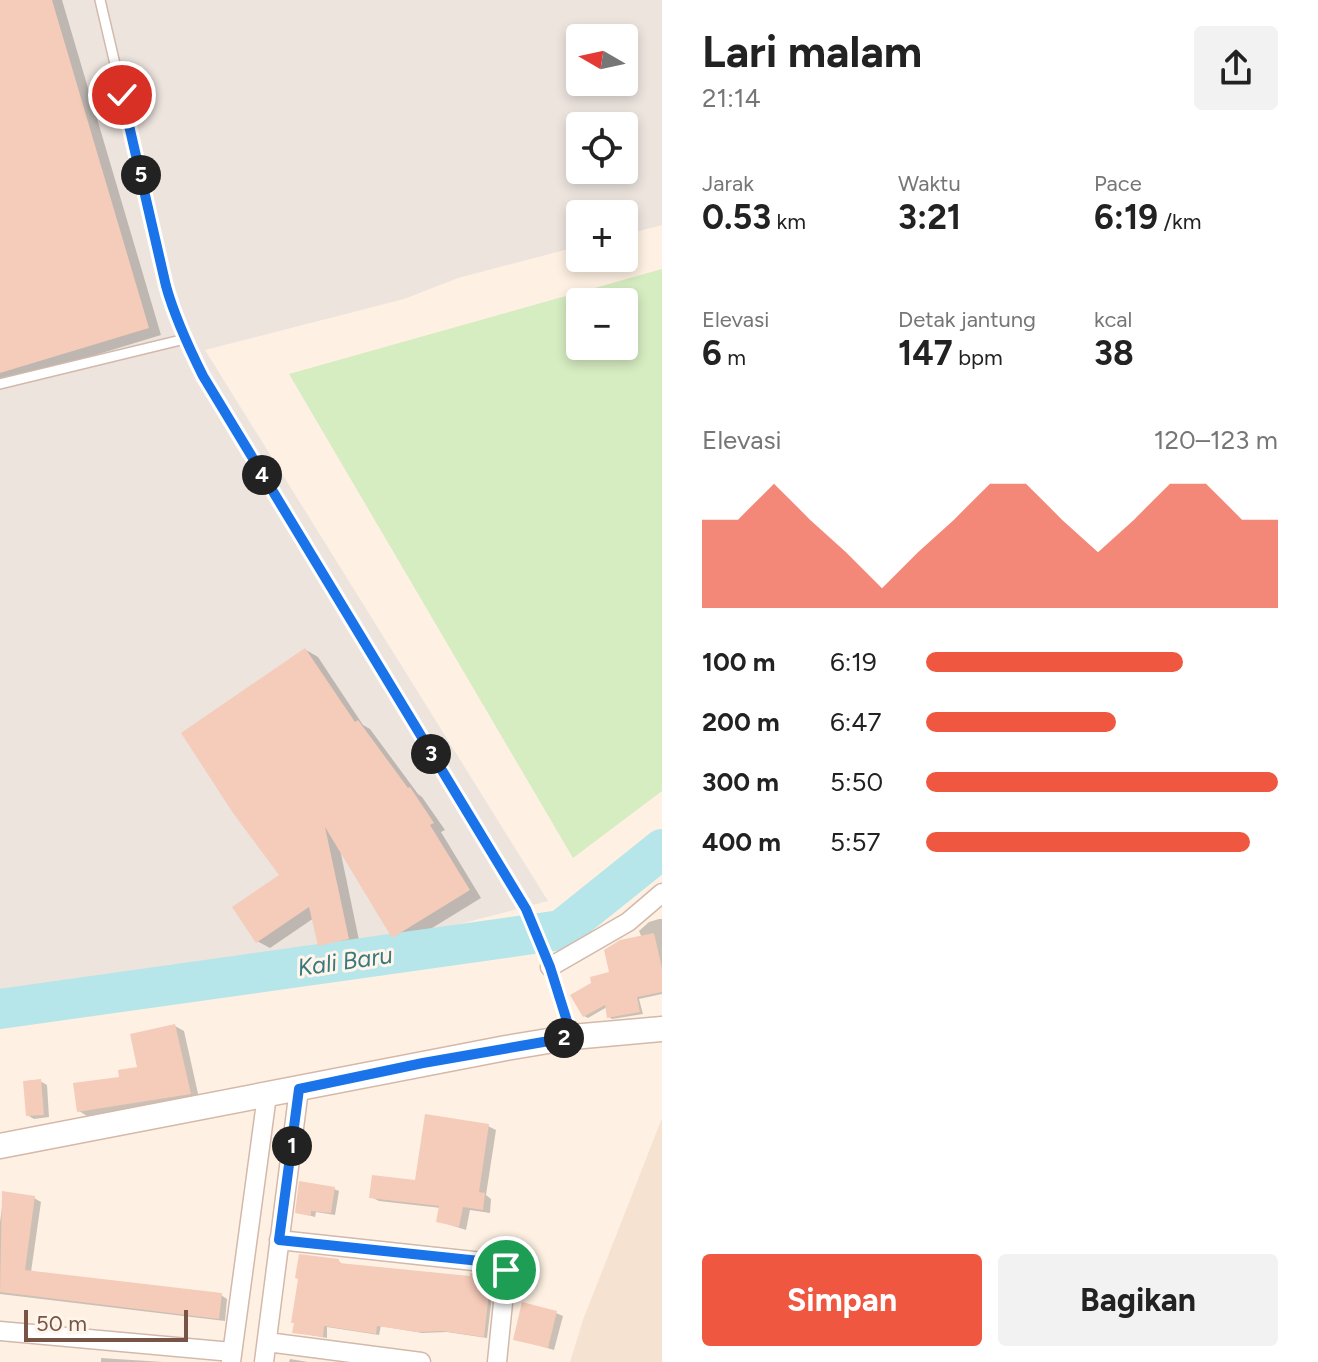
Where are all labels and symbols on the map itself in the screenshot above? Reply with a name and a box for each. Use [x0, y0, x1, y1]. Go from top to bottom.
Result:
north arrow [566, 24, 638, 96]
pin [88, 61, 156, 129]
pin: 5 [121, 155, 161, 195]
pin: 4 [242, 455, 282, 495]
pin: 3 [411, 734, 451, 774]
water label: Kali Baru [296, 940, 394, 982]
pin: 2 [544, 1018, 584, 1058]
pin: 1 [272, 1126, 312, 1166]
pin [472, 1236, 540, 1304]
scale bar [24, 1306, 188, 1342]

